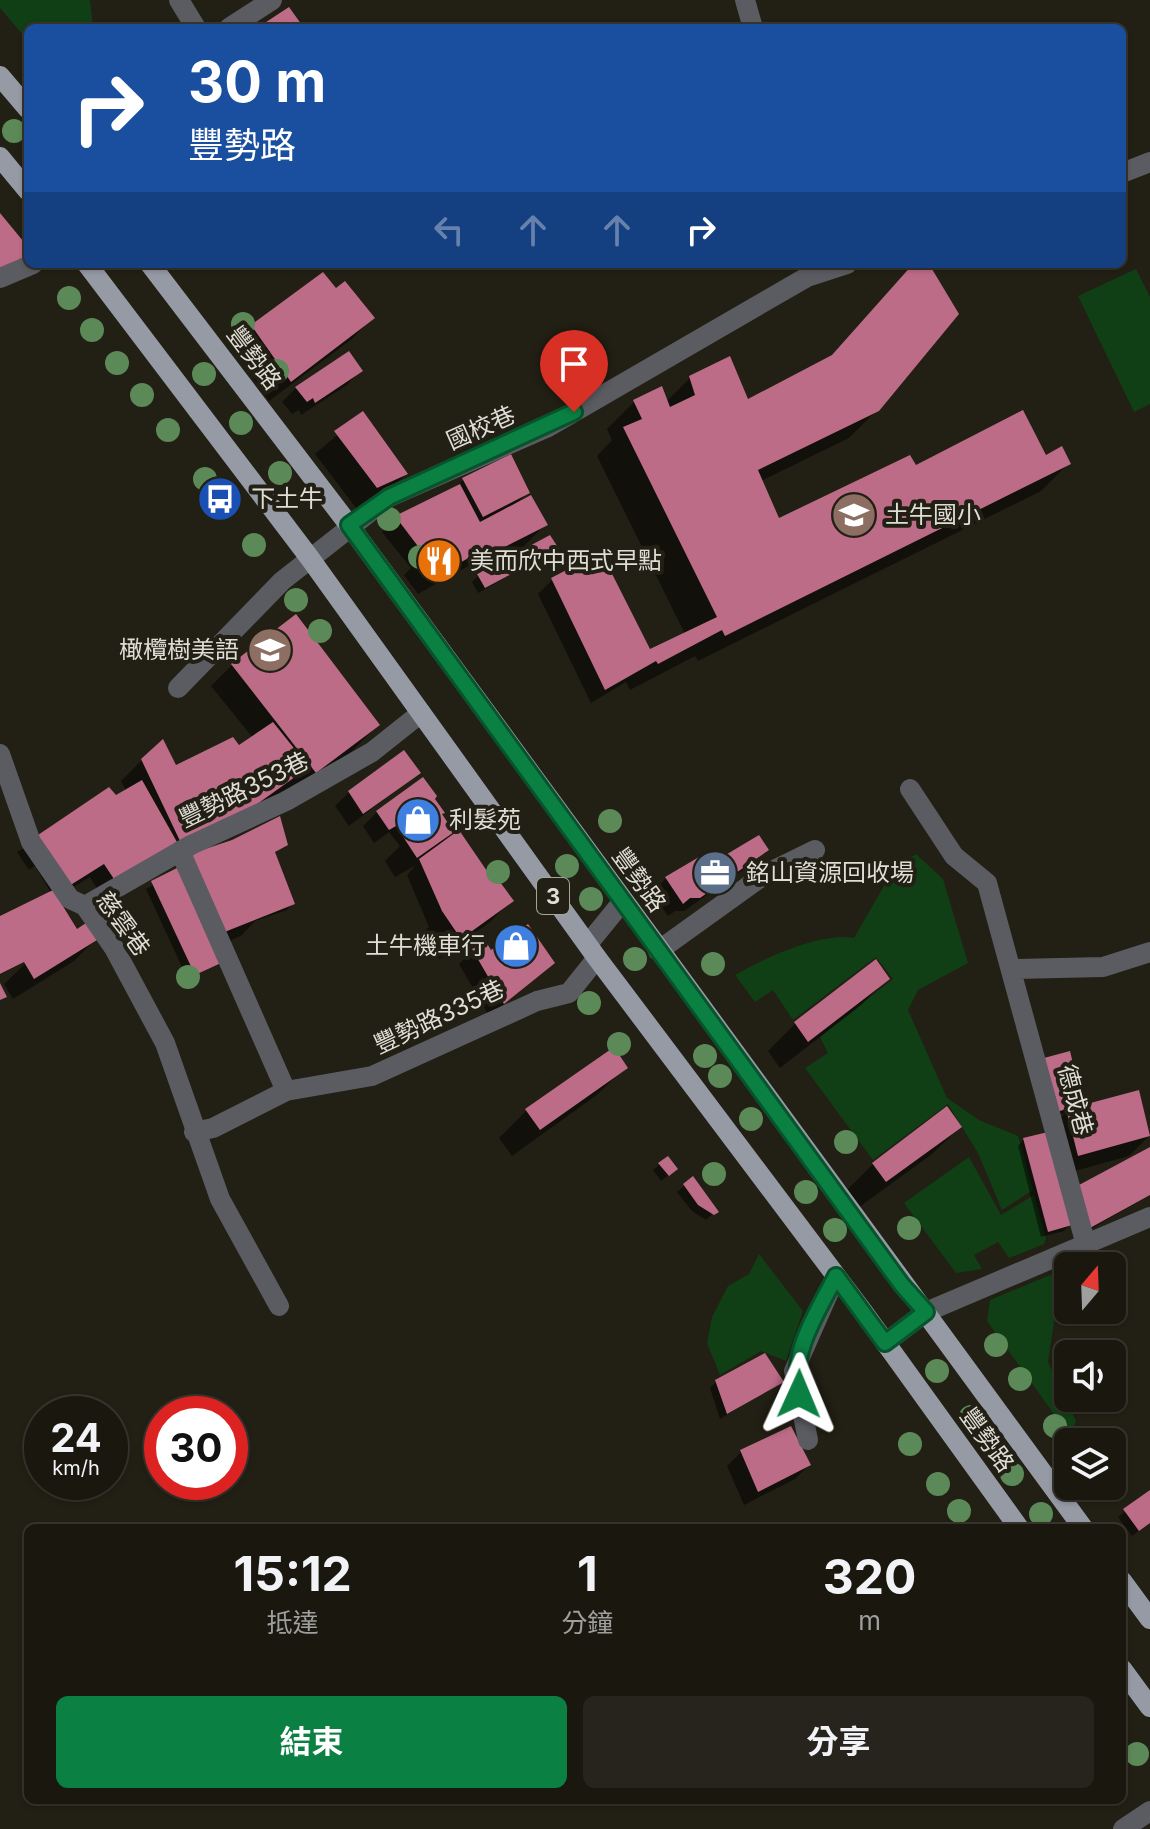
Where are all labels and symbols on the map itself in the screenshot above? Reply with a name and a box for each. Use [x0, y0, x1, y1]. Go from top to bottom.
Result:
street label: 豐勢路 [221, 320, 288, 395]
pin [540, 330, 608, 412]
street label: 國校巷 [442, 400, 520, 455]
bus stop icon: 下土牛 [196, 475, 244, 523]
place label: 下土牛 [251, 484, 323, 513]
school or university icon: 土牛國小 [830, 491, 878, 539]
place label: 土牛國小 [885, 500, 981, 529]
restaurant icon: 美而欣中西式早點 [415, 537, 463, 585]
place label: 美而欣中西式早點 [470, 546, 662, 575]
school or university icon: 橄欖樹美語 [246, 626, 294, 674]
place label: 橄欖樹美語 [119, 635, 239, 664]
street label: 豐勢路353巷 [174, 746, 313, 833]
shop icon: 利髮苑 [394, 796, 442, 844]
place label: 利髮苑 [449, 805, 521, 834]
street label: 豐勢路 [607, 842, 672, 917]
office icon: 銘山資源回收場 [691, 849, 739, 897]
place label: 銘山資源回收場 [746, 858, 914, 887]
road number: 3 [537, 878, 569, 914]
street label: 慈雲巷 [91, 886, 156, 961]
shop icon: 土牛機車行 [492, 922, 540, 970]
place label: 土牛機車行 [365, 931, 485, 960]
street label: 豐勢路335巷 [369, 974, 508, 1059]
street label: 德成巷 [1052, 1061, 1099, 1138]
north arrow [1054, 1252, 1126, 1324]
position arrow [757, 1352, 841, 1436]
speed limit sign: 30 [144, 1396, 248, 1500]
street label: 豐勢路 [955, 1402, 1020, 1477]

